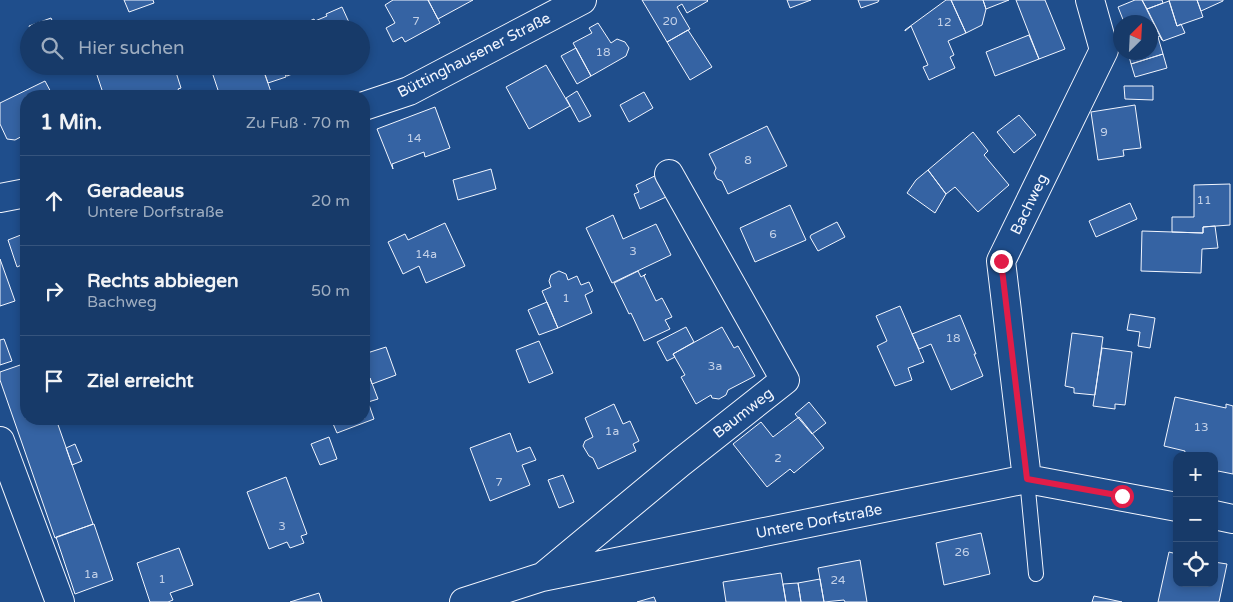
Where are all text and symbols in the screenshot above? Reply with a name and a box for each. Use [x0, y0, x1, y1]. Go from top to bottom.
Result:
street label: Büttinghausener Straße [395, 9, 553, 101]
house number: 7 [412, 14, 420, 28]
house number: 20 [662, 14, 678, 28]
house number: 12 [936, 15, 952, 29]
north arrow [1113, 15, 1158, 60]
search box [20, 20, 370, 75]
icon: search [38, 34, 66, 62]
text: Hier suchen [78, 37, 185, 59]
house number: 18 [595, 45, 611, 59]
text: 1 Min. [40, 110, 102, 135]
text: Zu Fuß · 70 m [246, 113, 350, 133]
house number: 9 [1100, 125, 1108, 139]
house number: 14 [406, 131, 422, 145]
house number: 8 [744, 153, 752, 167]
street label: Bachweg [1007, 171, 1051, 237]
text: Geradeaus [87, 180, 184, 202]
icon: ahead [40, 187, 68, 215]
text: 20 m [311, 191, 350, 211]
house number: 11 [1196, 193, 1212, 207]
text: Untere Dorfstraße [87, 202, 224, 222]
house number: 6 [769, 227, 777, 241]
house number: 3 [629, 244, 637, 258]
house number: 14a [415, 247, 437, 261]
route end [990, 250, 1013, 273]
text: Rechts abbiegen [87, 270, 239, 292]
icon: right [40, 277, 68, 305]
text: 50 m [311, 281, 350, 301]
house number: 1 [562, 291, 570, 305]
text: Bachweg [87, 292, 157, 312]
house number: 18 [945, 331, 961, 345]
house number: 3a [708, 359, 722, 373]
icon: arrive [40, 367, 68, 395]
text: Ziel erreicht [87, 370, 194, 392]
street label: Baumweg [709, 384, 777, 442]
house number: 13 [1193, 420, 1209, 434]
house number: 1a [605, 424, 619, 438]
house number: 2 [774, 451, 782, 465]
map controls [1173, 452, 1218, 587]
button: + [1173, 452, 1218, 497]
house number: 7 [495, 475, 503, 489]
route start [1111, 485, 1134, 508]
button: − [1173, 497, 1218, 542]
street label: Untere Dorfstraße [754, 500, 884, 542]
house number: 3 [278, 519, 286, 533]
button: locate [1173, 542, 1218, 587]
house number: 26 [954, 545, 970, 559]
house number: 1a [84, 567, 98, 581]
house number: 1 [158, 572, 166, 586]
house number: 24 [830, 573, 846, 587]

